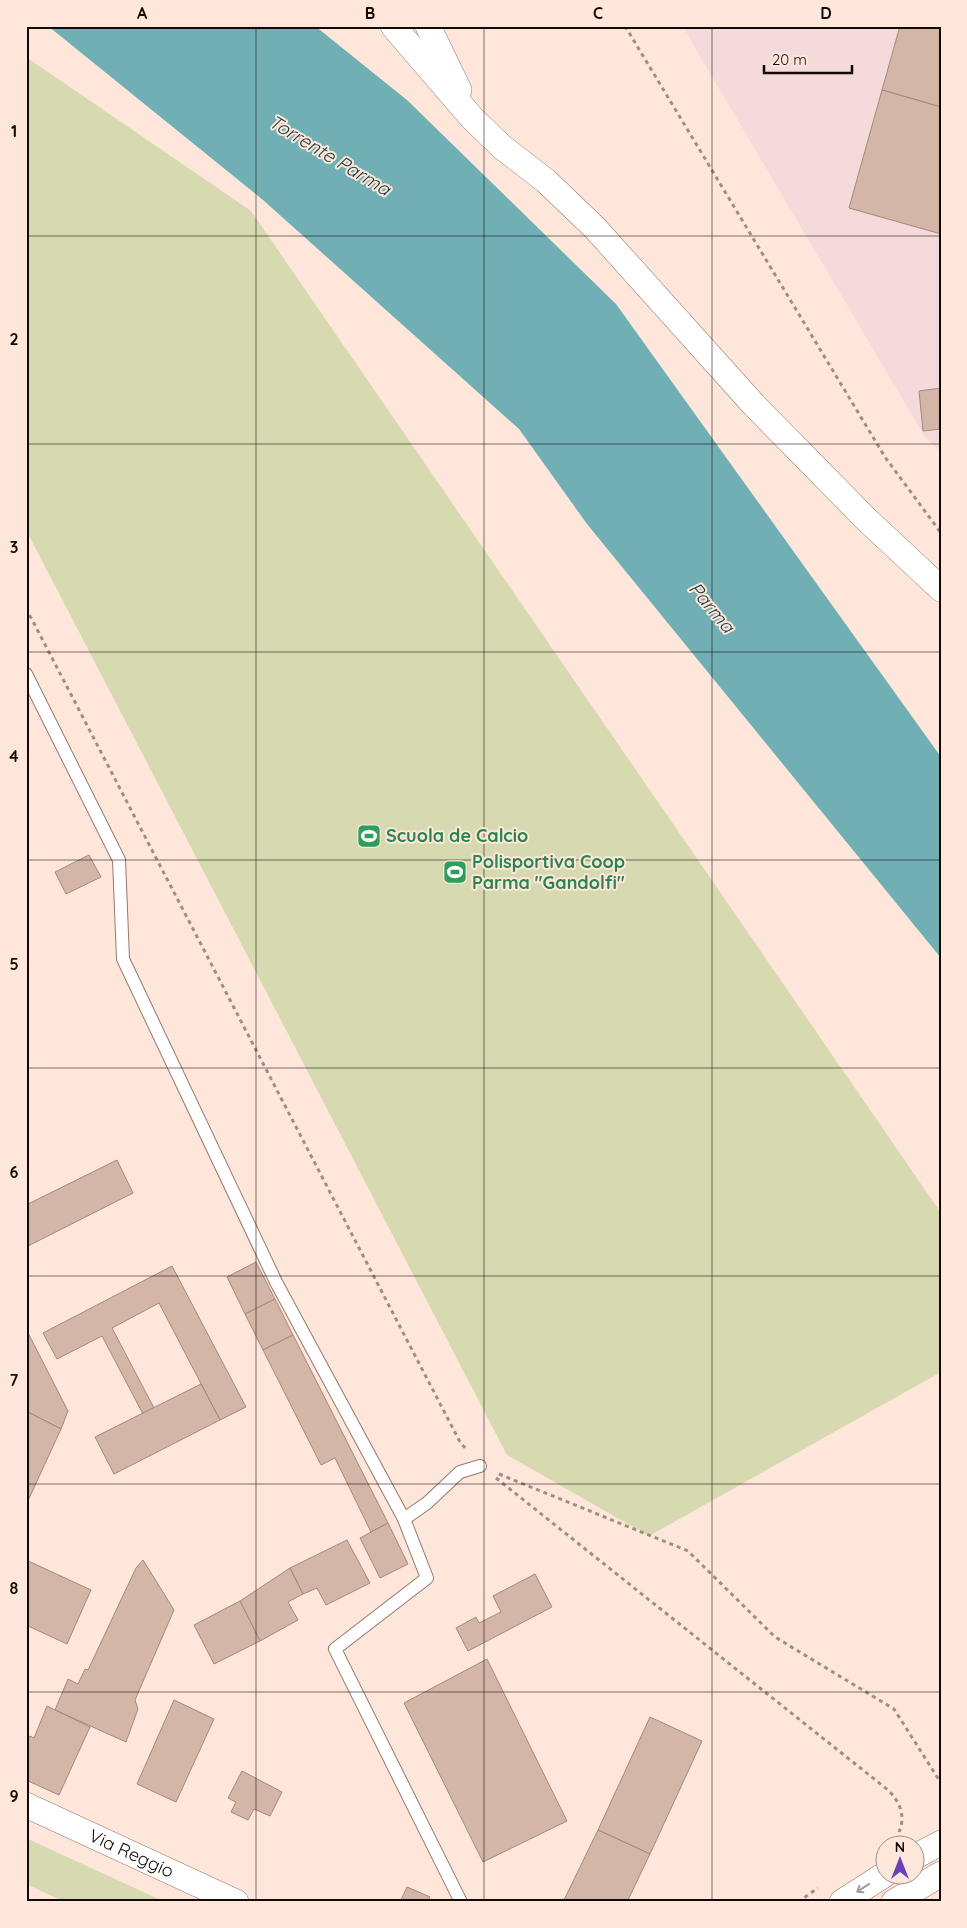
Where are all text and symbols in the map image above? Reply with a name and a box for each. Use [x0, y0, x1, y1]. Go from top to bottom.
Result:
text: A [137, 3, 148, 23]
text: B [365, 3, 375, 23]
text: C [593, 3, 603, 23]
text: D [820, 3, 832, 23]
scale bar [764, 42, 852, 74]
text: 20 m [772, 50, 807, 69]
water label: Torrente Parma [265, 109, 396, 202]
text: 1 [11, 121, 17, 141]
text: 2 [9, 329, 19, 349]
text: 3 [10, 537, 18, 557]
water label: Parma [684, 577, 741, 638]
text: 4 [9, 746, 19, 766]
sports icon: Scuola de Calcio [356, 823, 382, 849]
place label: Scuola de Calcio [386, 824, 528, 847]
place label: Polisportiva Coop Parma "Gandolfi" [472, 850, 625, 894]
sports icon: Polisportiva Coop Parma "Gandolfi" [442, 859, 468, 885]
text: 5 [9, 954, 19, 974]
text: 6 [10, 1162, 19, 1182]
text: 7 [10, 1370, 19, 1390]
text: 8 [10, 1578, 19, 1598]
text: 9 [9, 1786, 19, 1806]
street label: Via Reggio [85, 1824, 178, 1883]
north arrow [874, 1836, 924, 1886]
text: N [895, 1838, 905, 1856]
one-way arrow [856, 1883, 870, 1893]

